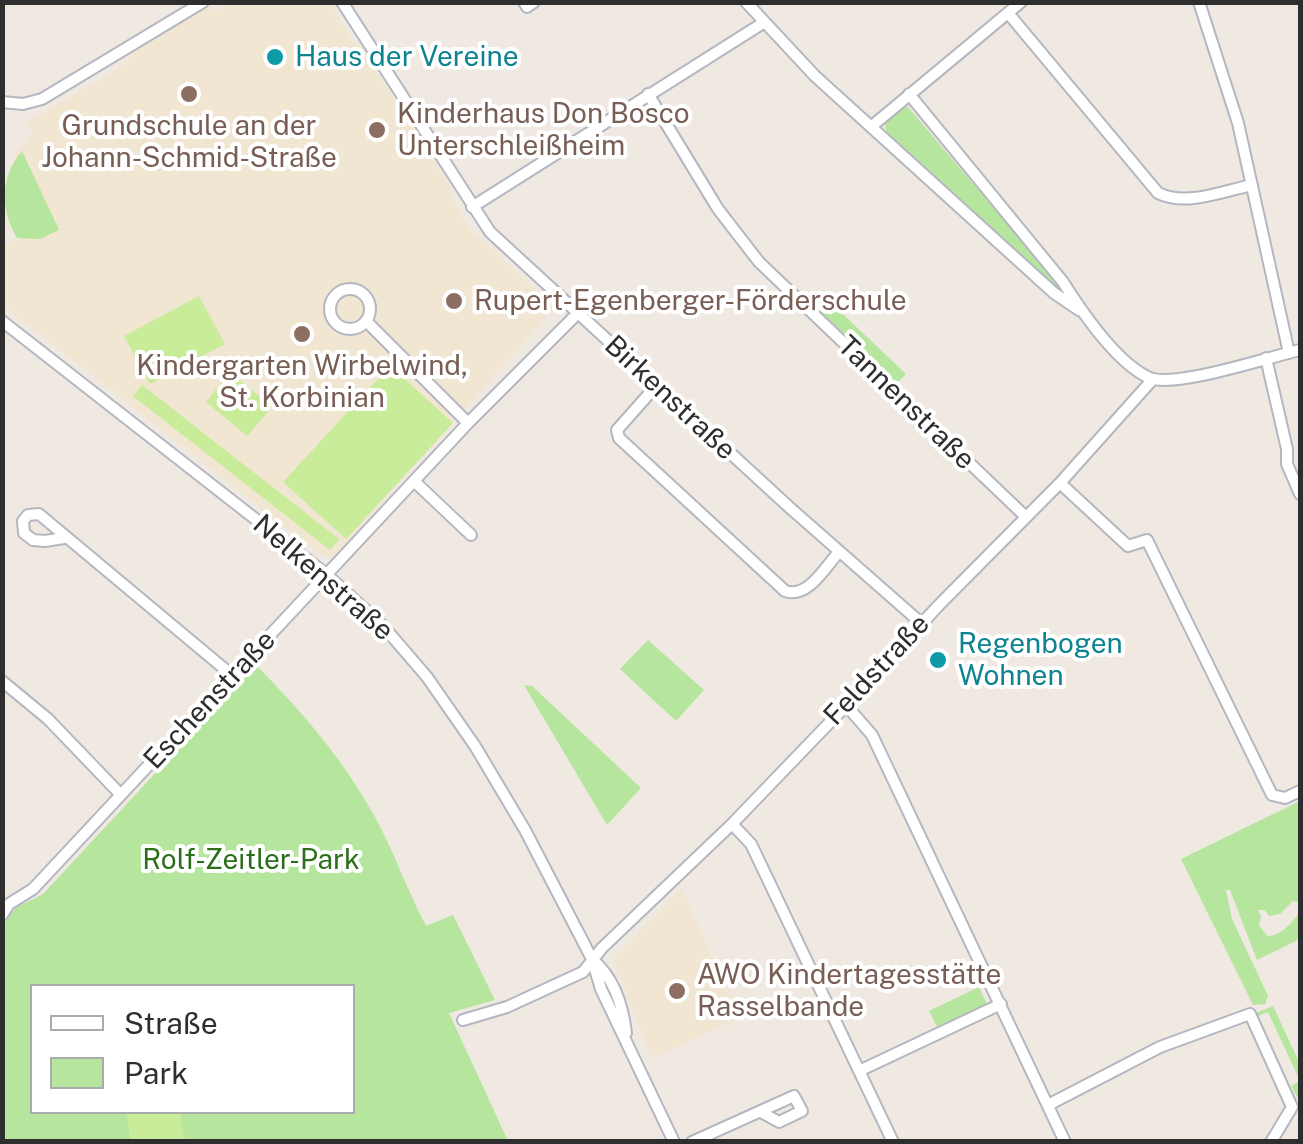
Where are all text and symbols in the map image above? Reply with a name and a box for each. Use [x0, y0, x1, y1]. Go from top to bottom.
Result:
place label: Haus der Vereine [295, 40, 519, 74]
marker: Haus der Vereine [264, 46, 286, 68]
marker: Grundschule an der Johann-Schmid-Straße [178, 83, 200, 105]
place label: Kinderhaus Don Bosco Unterschleißheim [397, 97, 690, 163]
place label: Grundschule an der Johann-Schmid-Straße [41, 109, 337, 175]
marker: Kinderhaus Don Bosco Unterschleißheim [366, 119, 388, 141]
place label: Rupert-Egenberger-Förderschule [474, 284, 907, 318]
marker: Rupert-Egenberger-Förderschule [443, 290, 465, 312]
marker: Kindergarten Wirbelwind, St. Korbinian [291, 323, 313, 345]
street label: Birkenstraße [598, 329, 742, 467]
street label: Tannenstraße [830, 329, 982, 477]
place label: Kindergarten Wirbelwind, St. Korbinian [136, 349, 468, 415]
street label: Nelkenstraße [246, 508, 400, 648]
street label: Feldstraße [817, 607, 937, 733]
street label: Eschenstraße [137, 624, 283, 776]
place label: Regenbogen Wohnen [958, 627, 1123, 693]
marker: Regenbogen Wohnen [927, 649, 949, 671]
park label: Rolf-Zeitler-Park [142, 843, 360, 877]
place label: AWO Kindertagesstätte Rasselbande [697, 958, 1001, 1024]
marker: AWO Kindertagesstätte Rasselbande [666, 980, 688, 1002]
legend [30, 984, 355, 1114]
text: Straße [124, 1005, 218, 1041]
text: Park [124, 1055, 188, 1091]

